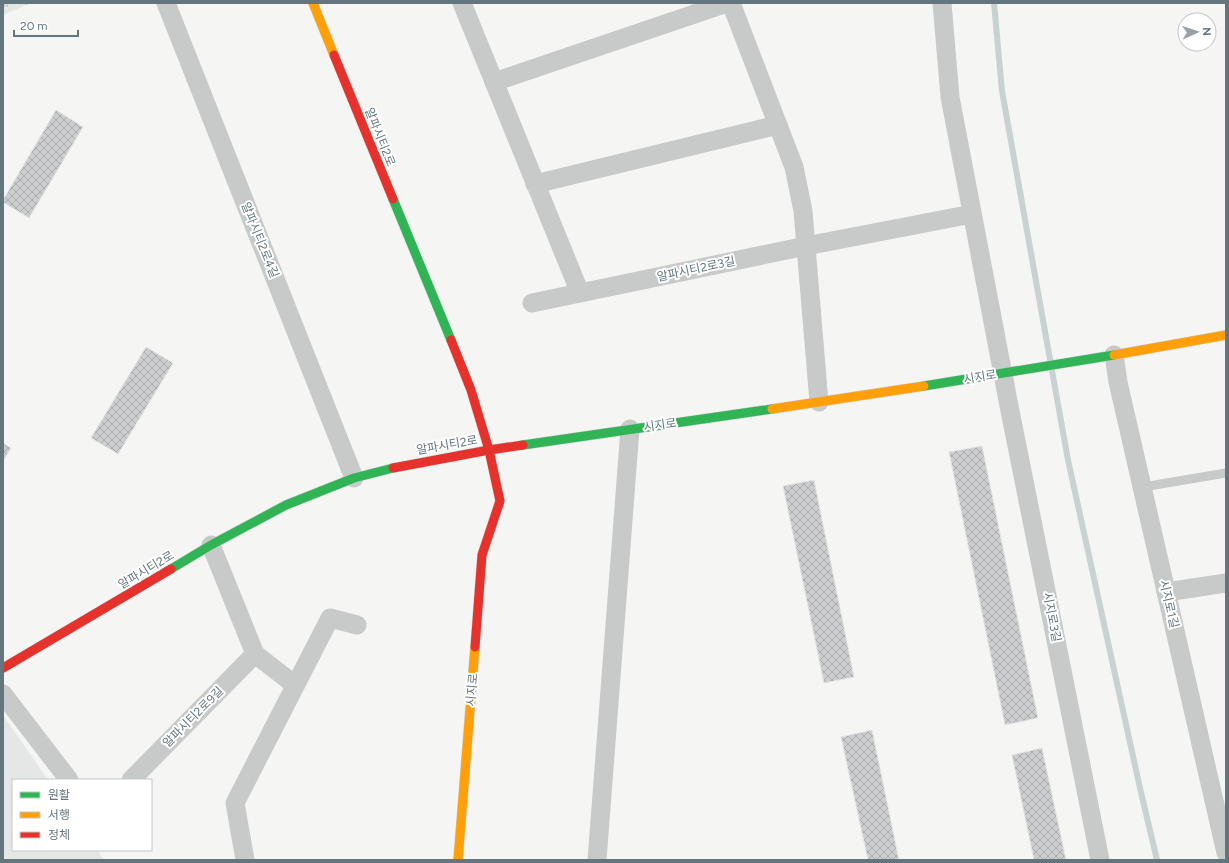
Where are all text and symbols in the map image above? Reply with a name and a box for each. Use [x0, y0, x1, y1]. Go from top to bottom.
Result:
scale bar [14, 12, 78, 38]
north arrow [1177, 12, 1217, 52]
text: 20 m [20, 19, 48, 33]
text: N [1200, 27, 1213, 36]
street label: 알파시티2로 [362, 106, 398, 168]
street label: 알파시티2로4길 [238, 200, 282, 280]
street label: 알파시티2로3길 [656, 254, 736, 284]
street label: 시지로 [963, 367, 997, 387]
street label: 시지로 [643, 416, 677, 434]
street label: 알파시티2로 [415, 433, 479, 457]
street label: 알파시티2로 [116, 548, 176, 592]
street label: 시지로1길 [1157, 578, 1181, 630]
street label: 시지로3길 [1040, 591, 1064, 643]
street label: 시지로 [464, 673, 480, 707]
street label: 알파시티2로9길 [160, 684, 226, 750]
legend [12, 779, 152, 851]
text: 원활 [48, 788, 70, 802]
text: 서행 [48, 808, 70, 822]
text: 정체 [48, 828, 70, 842]

